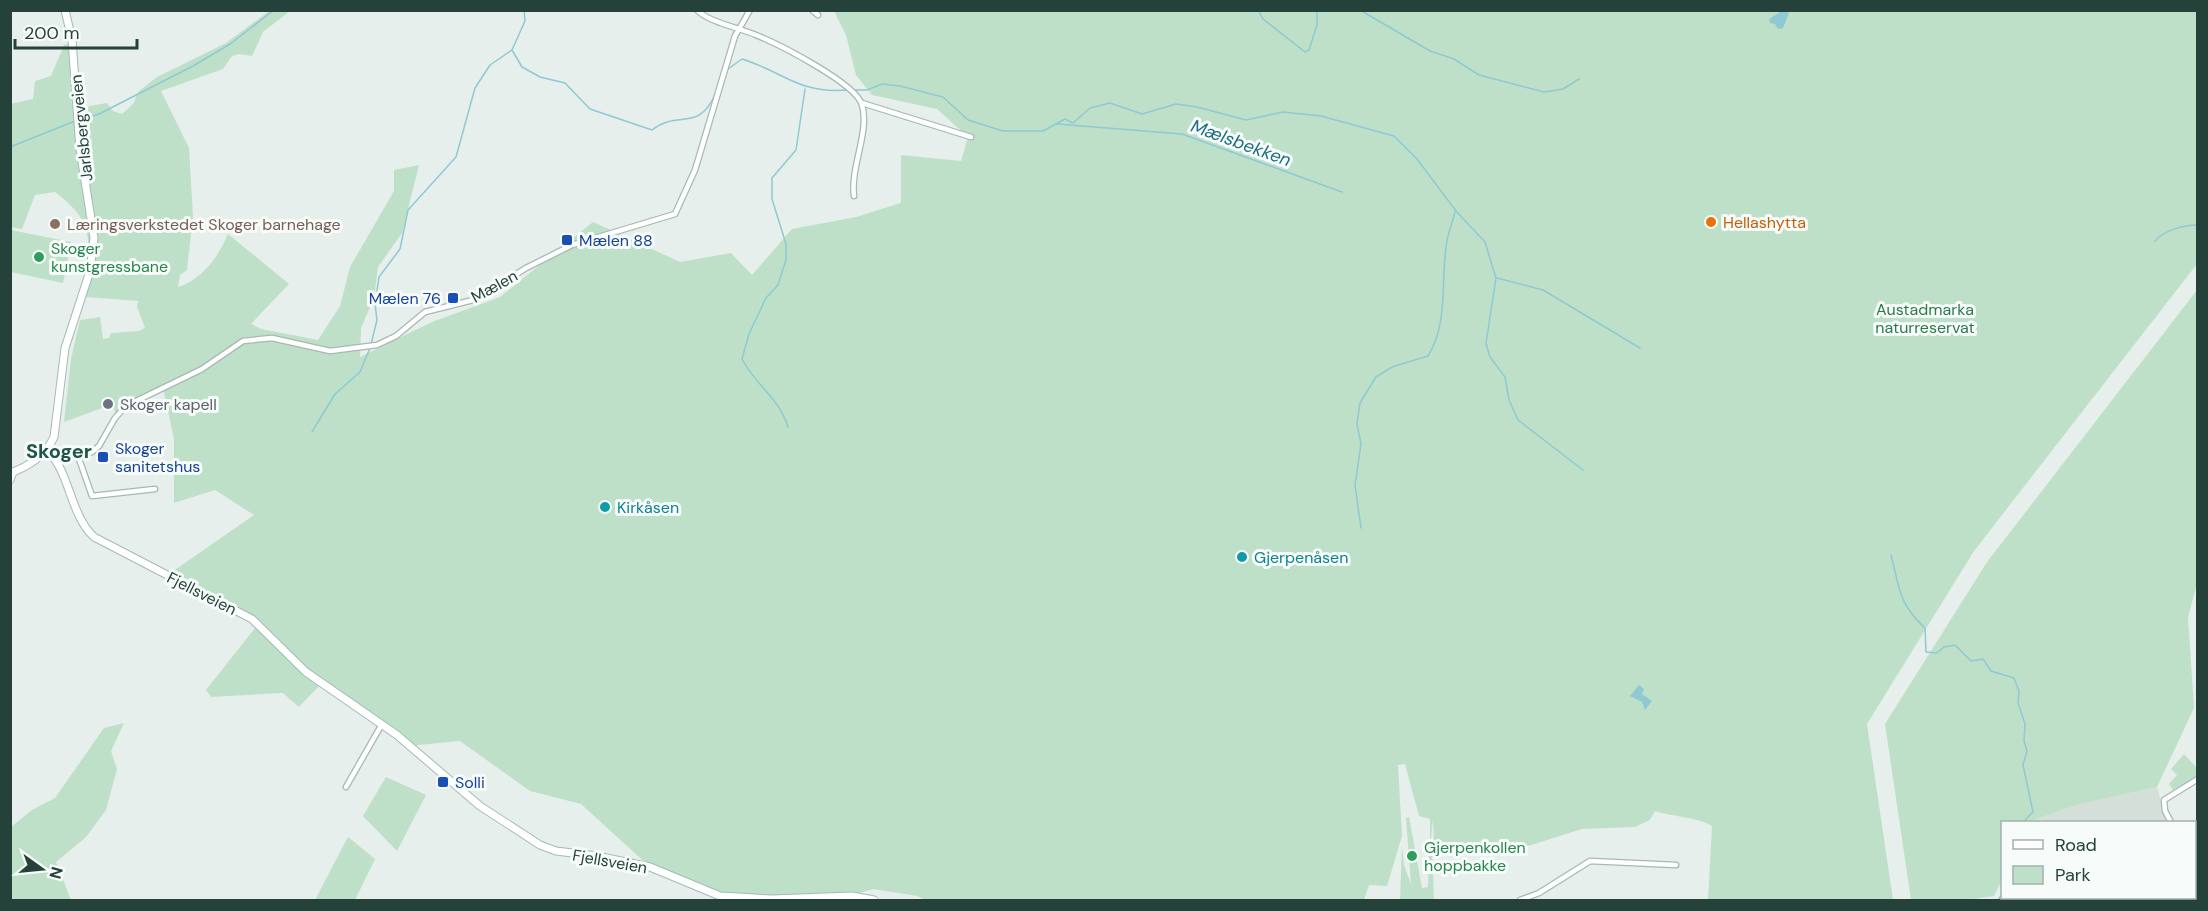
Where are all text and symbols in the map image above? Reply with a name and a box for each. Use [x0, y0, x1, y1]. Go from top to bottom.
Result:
scale bar [15, 12, 136, 50]
text: 200 m [24, 21, 80, 45]
street label: Jarlsbergveien [65, 74, 98, 182]
water label: Mælsbekken [1188, 114, 1294, 172]
place label: Hellashytta [1723, 212, 1806, 233]
place label: Læringsverkstedet Skoger barnehage [67, 214, 341, 235]
marker: Hellashytta [1704, 215, 1718, 229]
marker: Læringsverkstedet Skoger barnehage [48, 217, 62, 231]
place label: Mælen 88 [579, 230, 653, 251]
marker: Mælen 88 [560, 233, 574, 247]
place label: Skoger kunstgressbane [51, 238, 168, 277]
marker: Skoger kunstgressbane [32, 250, 46, 264]
street label: Mælen [467, 265, 521, 308]
place label: Mælen 76 [369, 288, 441, 309]
marker: Mælen 76 [446, 291, 460, 305]
park label: Austadmarka naturreservat [1875, 299, 1975, 338]
place label: Skoger kapell [120, 394, 217, 415]
marker: Skoger kapell [101, 397, 115, 411]
district label: Skoger [26, 438, 92, 464]
place label: Skoger sanitetshus [115, 438, 200, 477]
marker: Skoger sanitetshus [96, 450, 110, 464]
place label: Kirkåsen [617, 497, 679, 518]
marker: Kirkåsen [598, 500, 612, 514]
place label: Gjerpenåsen [1254, 547, 1348, 568]
marker: Gjerpenåsen [1235, 550, 1249, 564]
street label: Fjellsveien [163, 567, 240, 620]
place label: Solli [455, 772, 485, 793]
marker: Solli [436, 775, 450, 789]
legend [2001, 821, 2196, 899]
text: Road [2055, 833, 2097, 857]
place label: Gjerpenkollen hoppbakke [1424, 837, 1526, 876]
north arrow [12, 839, 72, 899]
street label: Fjellsveien [571, 845, 649, 878]
marker: Gjerpenkollen hoppbakke [1405, 849, 1419, 863]
text: Park [2055, 863, 2091, 887]
text: N [44, 864, 68, 881]

